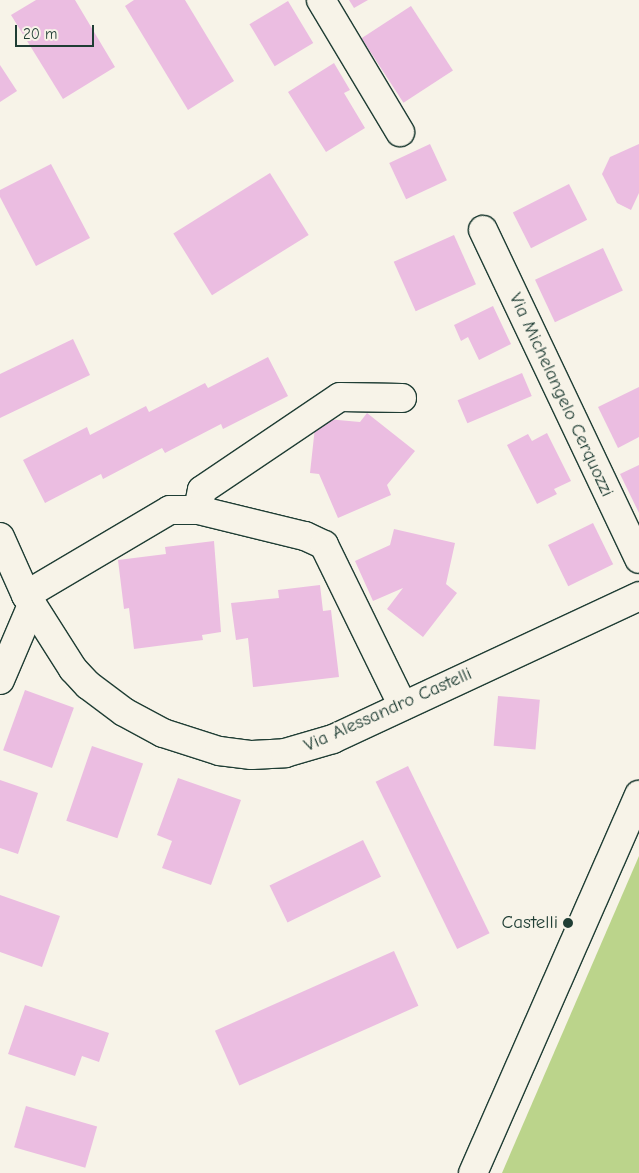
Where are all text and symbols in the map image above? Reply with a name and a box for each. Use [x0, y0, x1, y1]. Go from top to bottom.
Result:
scale bar [18, 15, 96, 47]
text: 20 m [23, 25, 57, 43]
street label: Via Michelangelo Cerquozzi [504, 289, 618, 501]
street label: Via Alessandro Castelli [300, 663, 476, 757]
place label: Castelli [502, 912, 558, 934]
marker: Castelli [562, 917, 574, 929]

